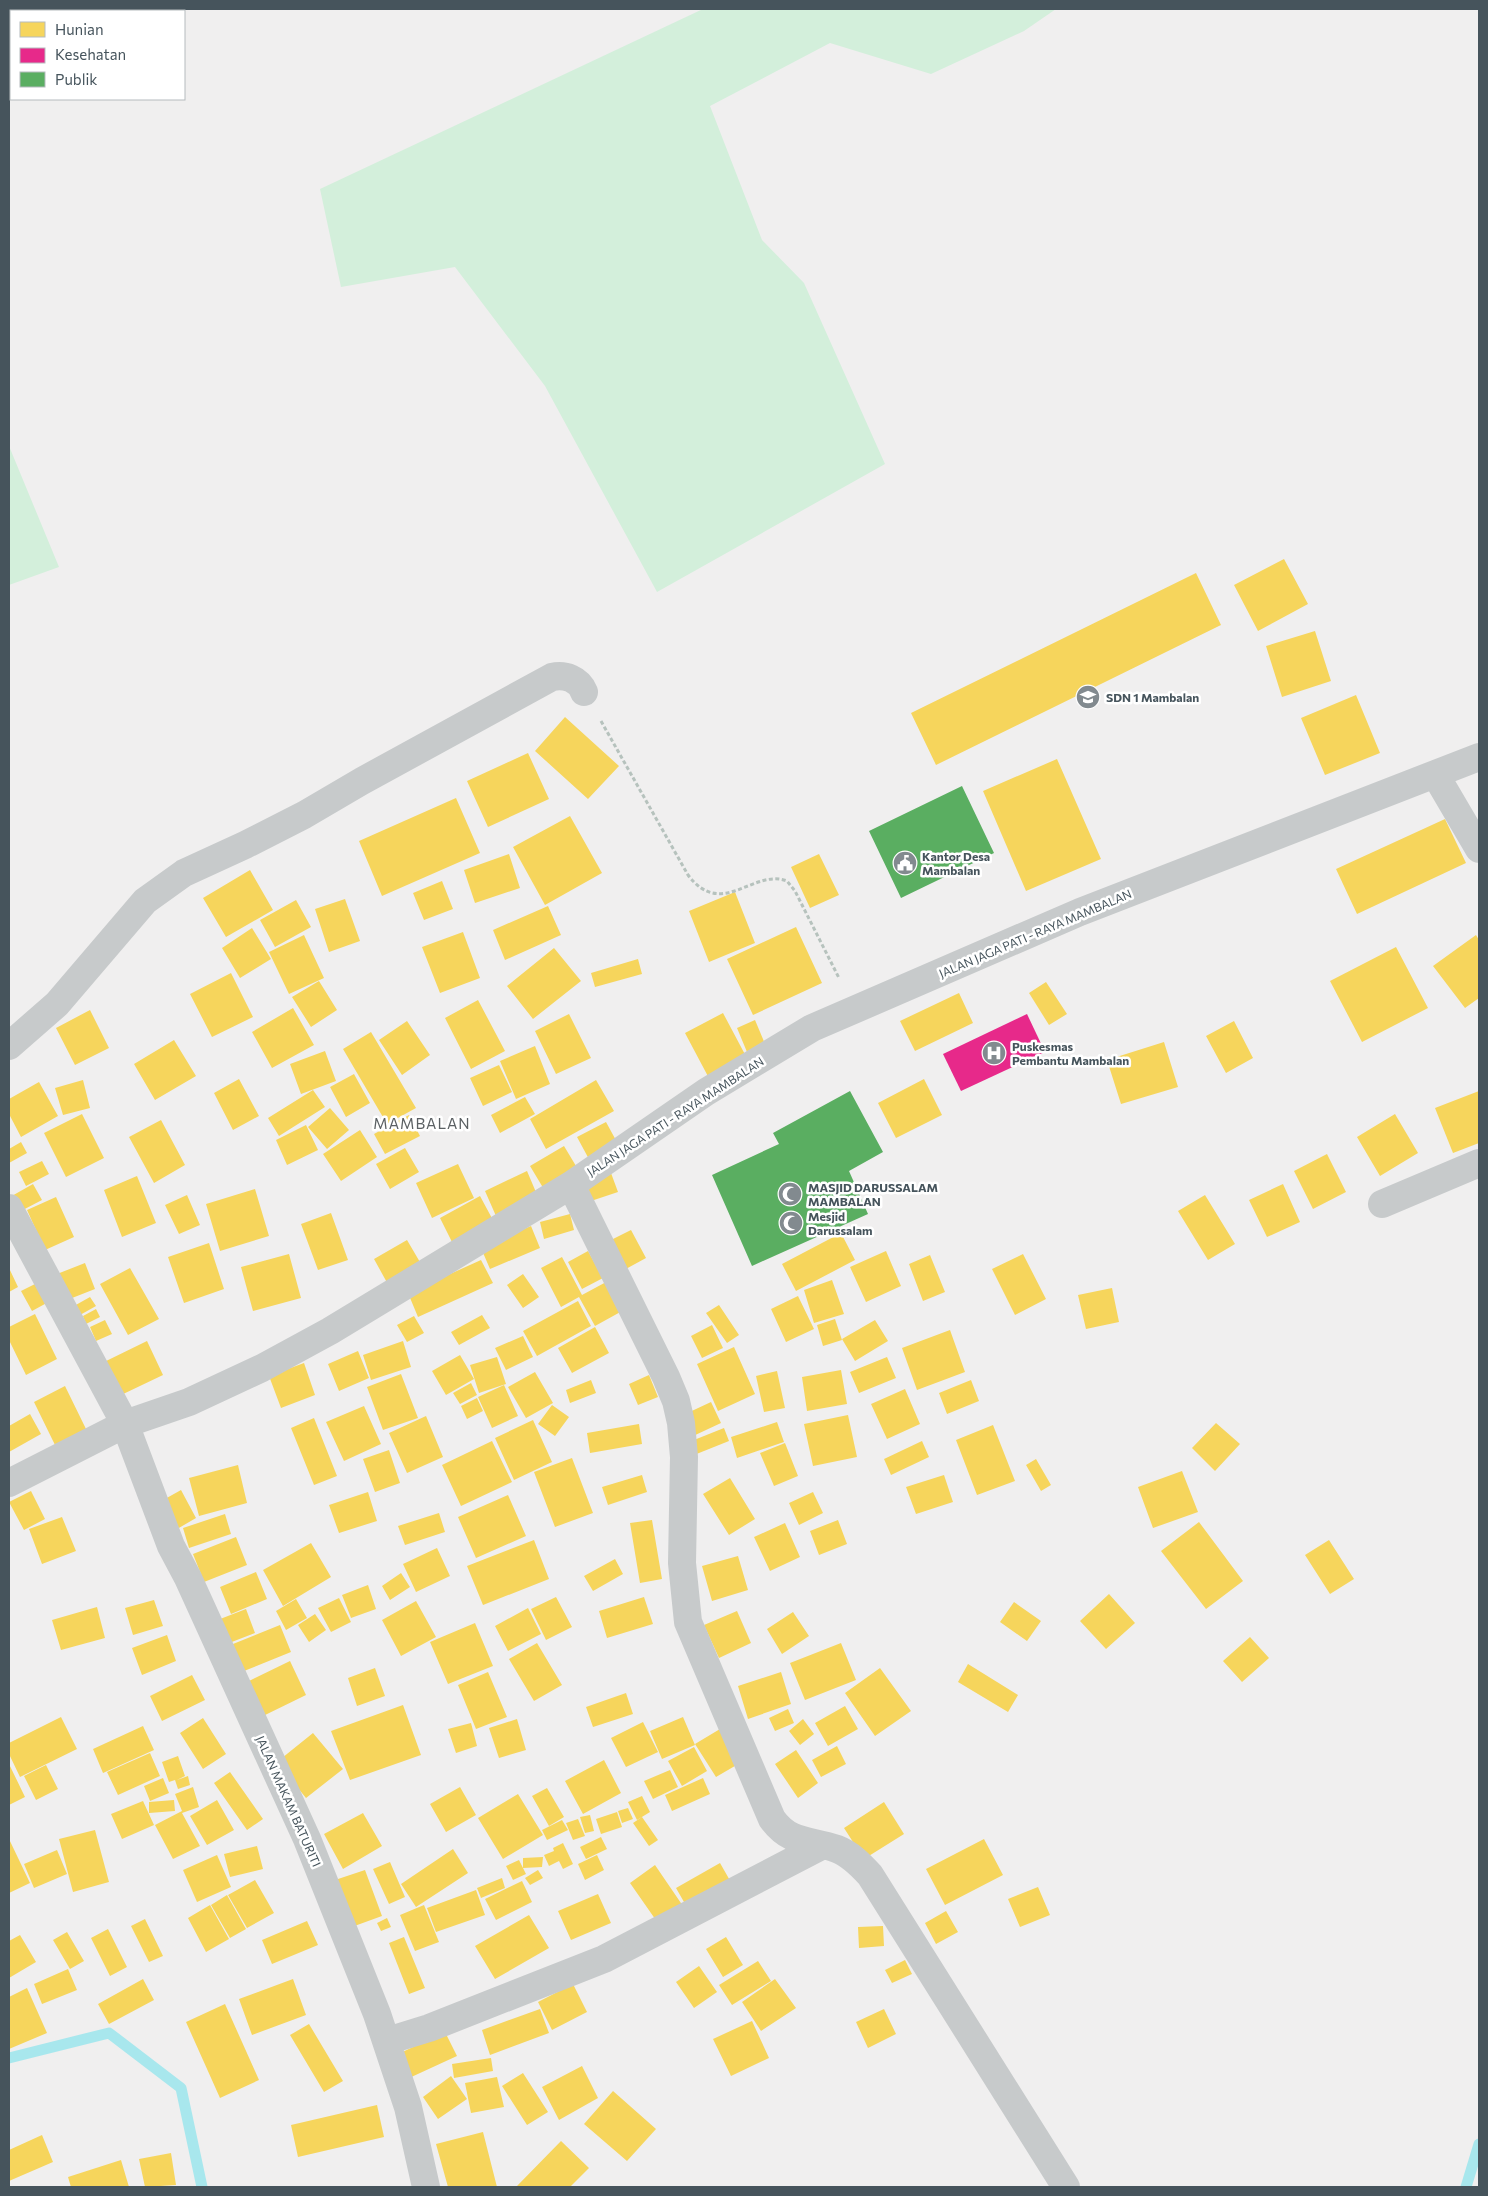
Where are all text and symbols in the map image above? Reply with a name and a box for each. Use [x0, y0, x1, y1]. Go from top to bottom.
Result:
legend [10, 10, 185, 100]
text: Hunian [55, 20, 104, 38]
text: Kesehatan [55, 45, 126, 63]
text: Publik [55, 70, 97, 88]
school or university icon: SDN 1 Mambalan [1075, 684, 1101, 710]
place label: SDN 1 Mambalan [1106, 690, 1199, 704]
place label: Kantor Desa Mambalan [922, 849, 990, 877]
public building icon: Kantor Desa Mambalan [892, 850, 918, 876]
street label: JALAN JAGA PATI - RAYA MAMBALAN [937, 886, 1134, 981]
place label: Puskesmas Pembantu Mambalan [1012, 1039, 1129, 1067]
hospital icon: Puskesmas Pembantu Mambalan [981, 1040, 1007, 1066]
street label: JALAN JAGA PATI - RAYA MAMBALAN [584, 1053, 767, 1179]
district label: MAMBALAN [373, 1114, 471, 1132]
place label: MASJID DARUSSALAM MAMBALAN [808, 1180, 938, 1208]
mosque icon: MASJID DARUSSALAM MAMBALAN [777, 1181, 803, 1207]
place label: Mesjid Darussalam [808, 1209, 872, 1237]
mosque icon: Mesjid Darussalam [778, 1210, 804, 1236]
street label: JALAN MAKAM BATURITI [253, 1733, 324, 1869]

